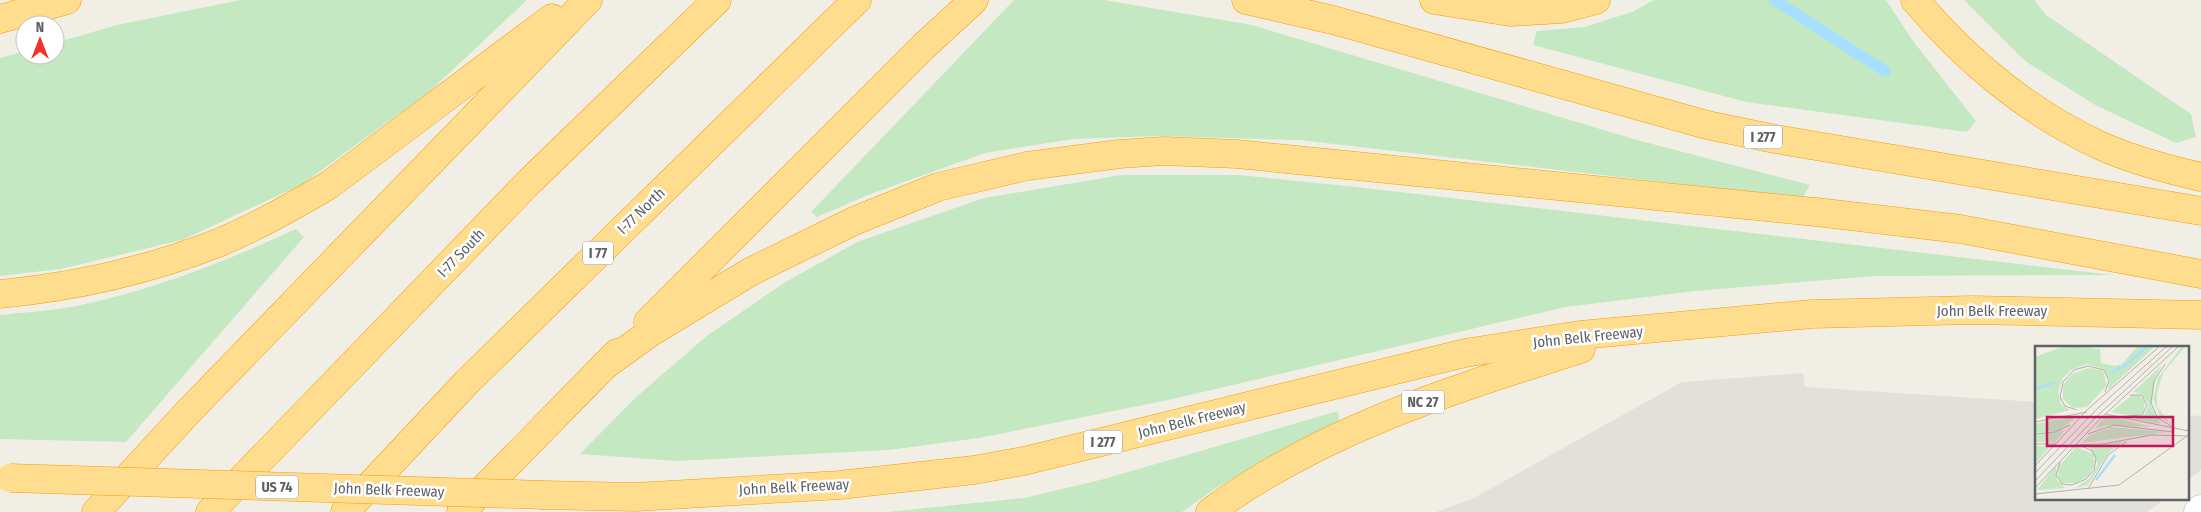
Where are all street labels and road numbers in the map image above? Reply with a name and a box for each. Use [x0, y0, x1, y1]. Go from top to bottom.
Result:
road number: I 277 [1744, 125, 1782, 148]
street label: I-77 North [613, 184, 669, 238]
street label: I-77 South [434, 225, 488, 281]
road number: I 77 [583, 242, 613, 264]
street label: John Belk Freeway [1937, 302, 2048, 320]
street label: John Belk Freeway [1532, 322, 1644, 352]
road number: NC 27 [1402, 391, 1444, 414]
street label: John Belk Freeway [1136, 398, 1248, 442]
road number: I 277 [1084, 431, 1122, 454]
street label: John Belk Freeway [738, 475, 850, 499]
road number: US 74 [256, 476, 298, 498]
street label: John Belk Freeway [333, 479, 445, 501]

